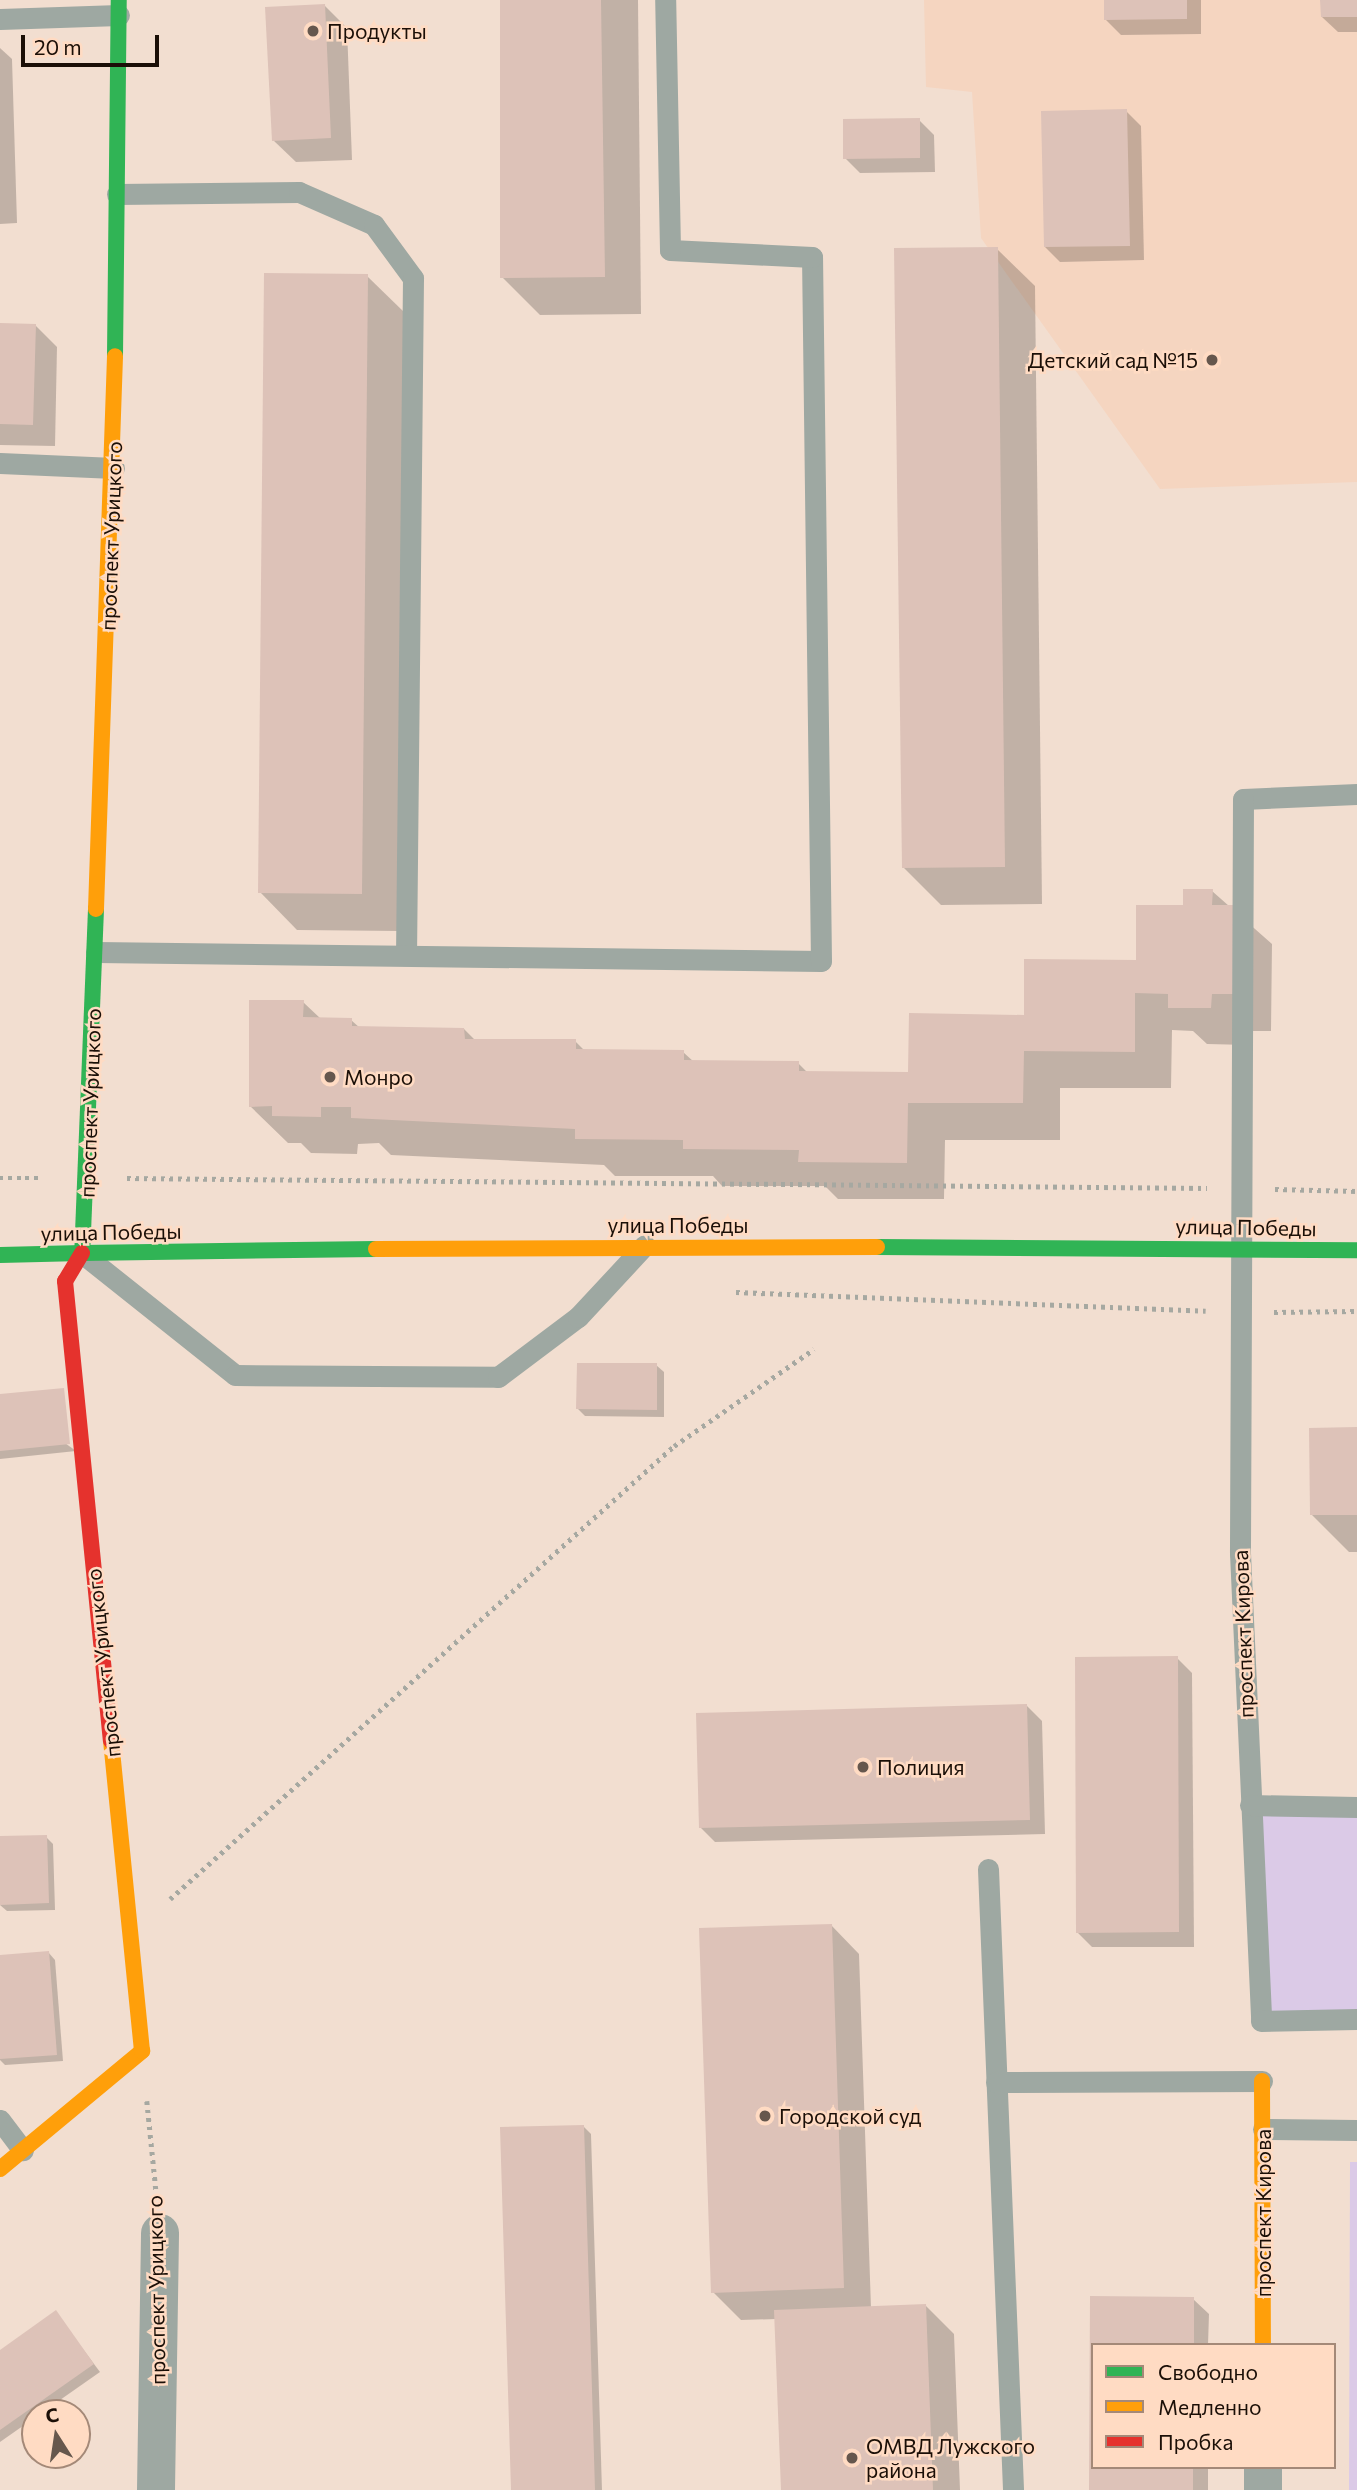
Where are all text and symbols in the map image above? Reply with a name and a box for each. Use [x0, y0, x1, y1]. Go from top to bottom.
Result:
place label: Продукты [327, 18, 427, 44]
scale bar [24, 21, 163, 65]
marker: Продукты [305, 23, 321, 39]
text: 20 m [34, 34, 82, 59]
place label: Детский сад №15 [1028, 347, 1198, 373]
marker: Детский сад №15 [1204, 352, 1220, 368]
street label: проспект Урицкого [95, 441, 127, 631]
street label: проспект Урицкого [74, 1008, 106, 1198]
place label: Монро [344, 1064, 413, 1090]
marker: Монро [322, 1069, 338, 1085]
street label: улица Победы [607, 1212, 749, 1238]
street label: улица Победы [1175, 1213, 1317, 1241]
street label: улица Победы [40, 1218, 182, 1246]
street label: проспект Кирова [1227, 1549, 1259, 1719]
street label: проспект Урицкого [81, 1567, 125, 1759]
place label: Полиция [877, 1754, 965, 1780]
marker: Полиция [855, 1759, 871, 1775]
place label: Городской суд [779, 2103, 921, 2129]
marker: Городской суд [757, 2108, 773, 2124]
street label: проспект Кирова [1250, 2129, 1276, 2297]
street label: проспект Урицкого [142, 2195, 170, 2385]
legend [1091, 2343, 1336, 2469]
text: Свободно [1158, 2359, 1258, 2384]
text: Медленно [1158, 2394, 1262, 2419]
north arrow [21, 2399, 91, 2469]
text: С [43, 2402, 61, 2428]
text: Пробка [1158, 2429, 1233, 2454]
place label: ОМВД Лужского района [866, 2433, 1035, 2483]
marker: ОМВД Лужского района [844, 2450, 860, 2466]

